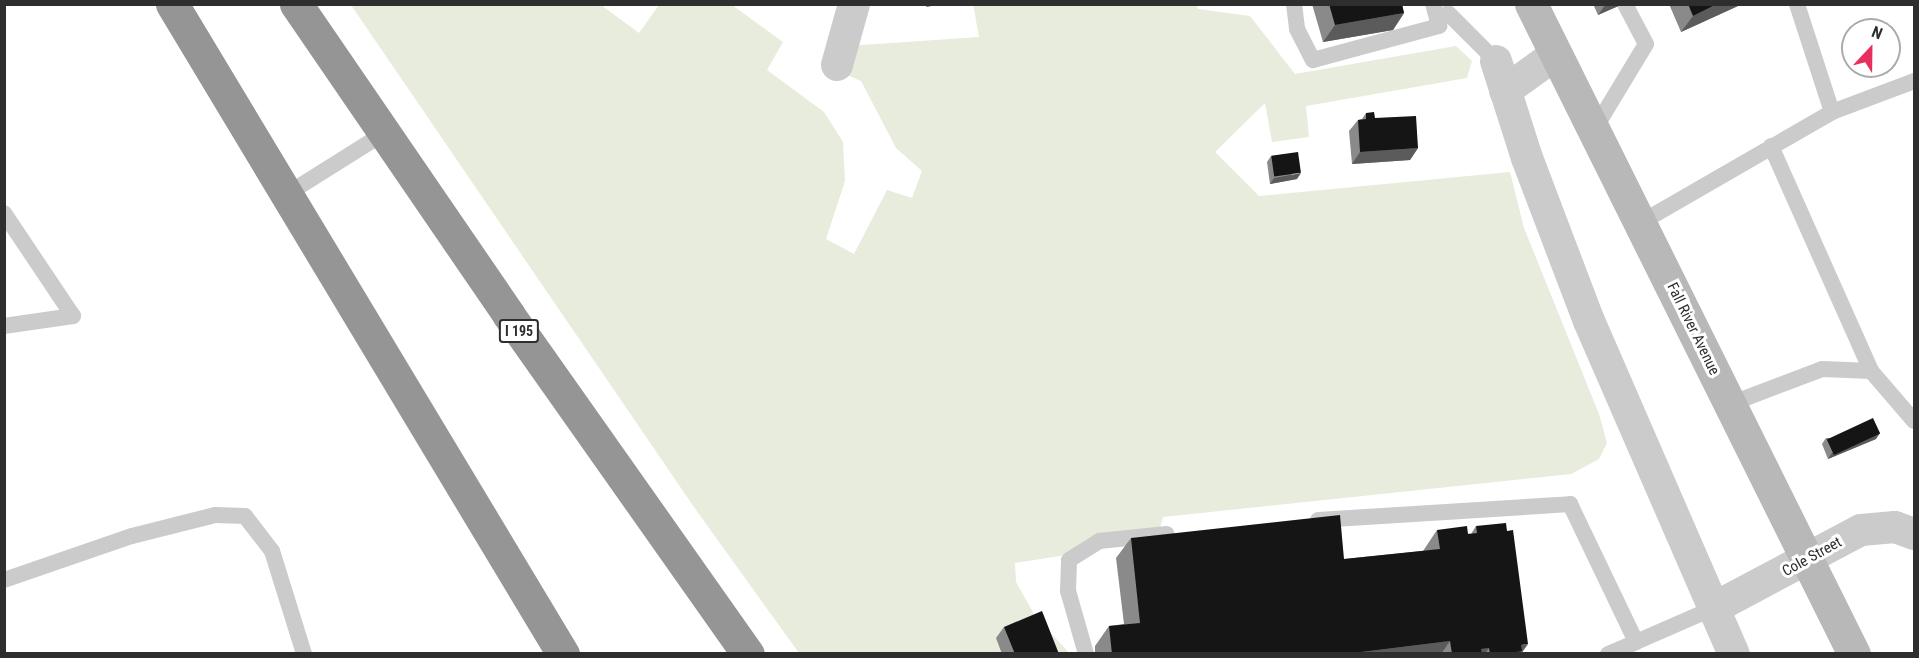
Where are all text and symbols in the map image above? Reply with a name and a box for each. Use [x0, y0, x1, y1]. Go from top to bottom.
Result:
north arrow [1841, 18, 1901, 78]
text: N [1869, 22, 1885, 43]
street label: Fall River Avenue [1663, 280, 1723, 378]
road number: I 195 [498, 320, 540, 342]
street label: Cole Street [1779, 533, 1845, 581]

